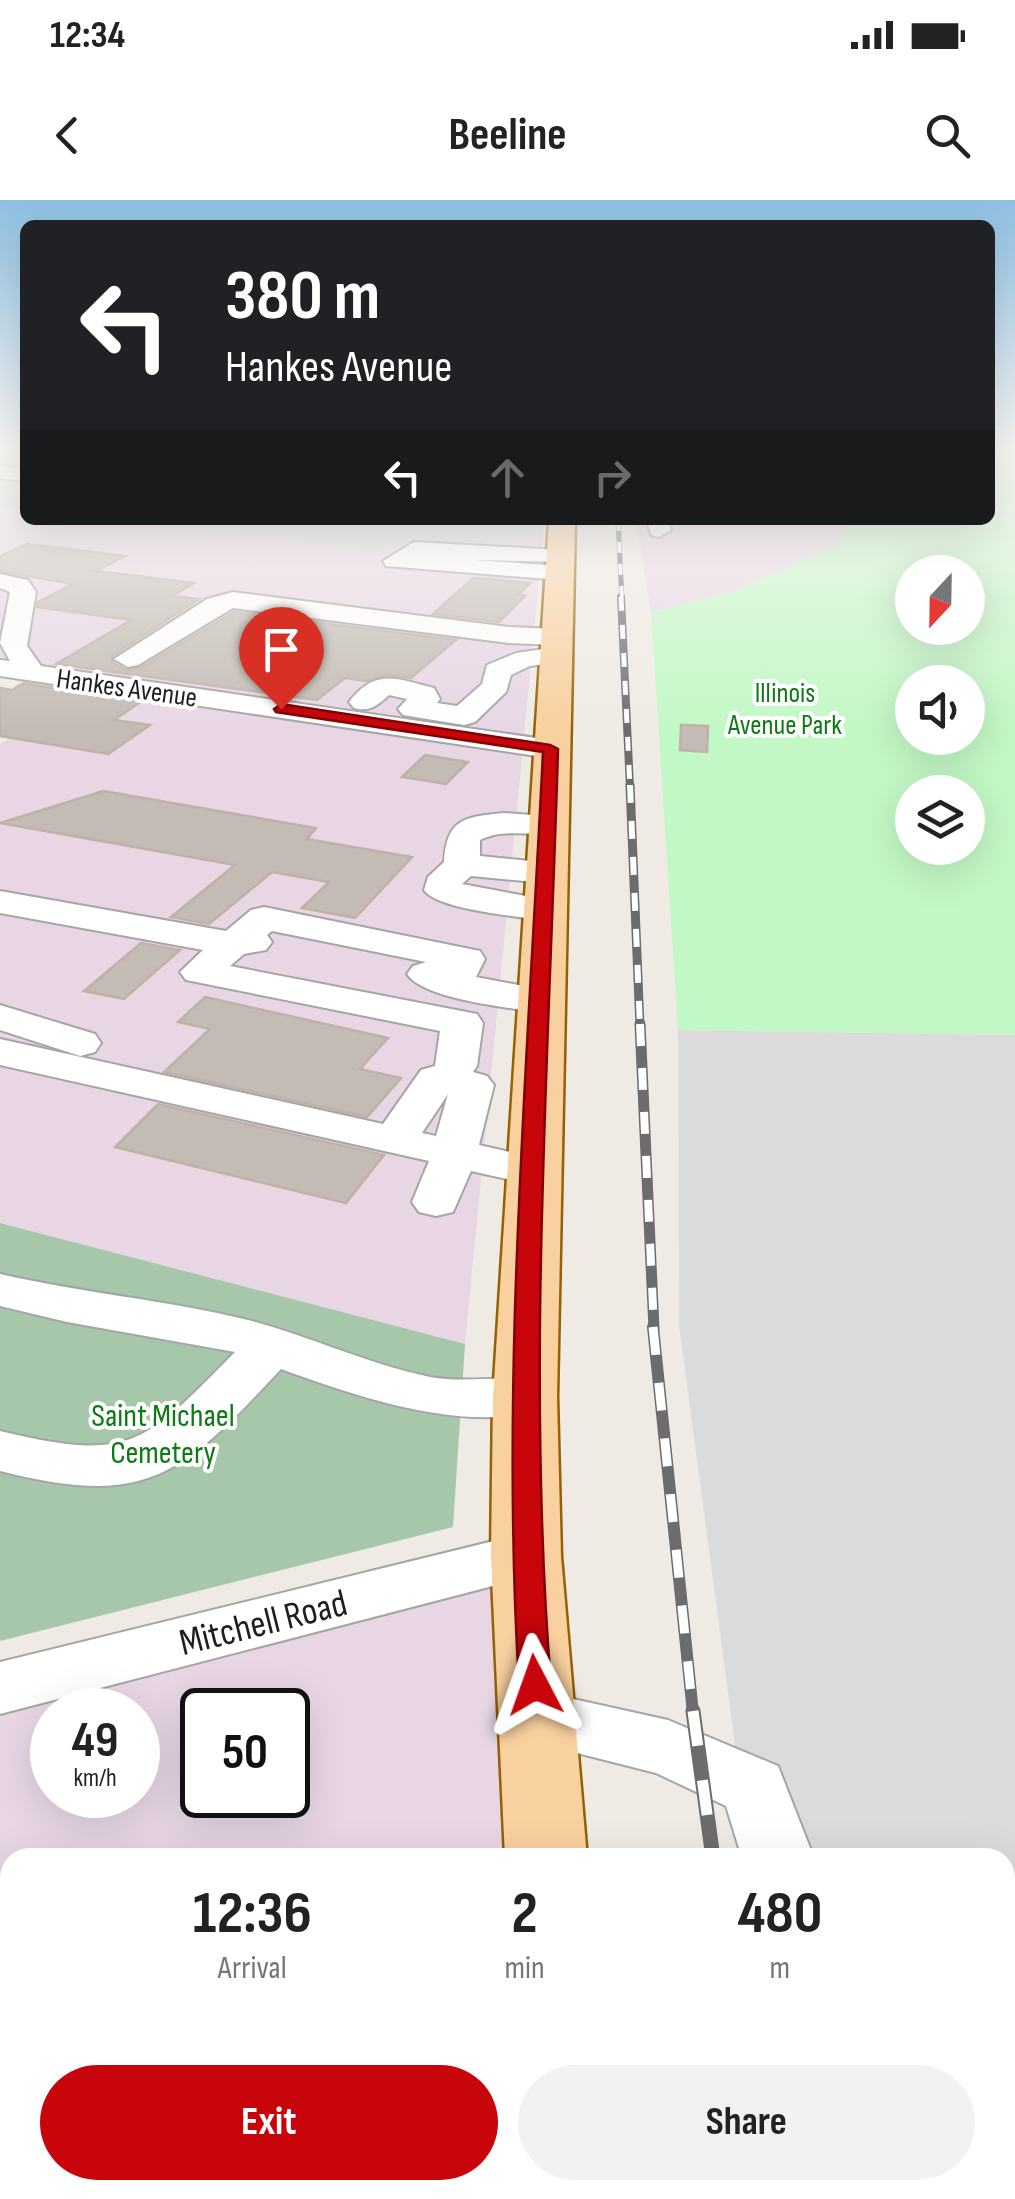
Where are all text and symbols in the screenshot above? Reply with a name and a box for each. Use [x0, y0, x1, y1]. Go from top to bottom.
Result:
text: 12:34 [50, 13, 125, 58]
icon: back [40, 108, 95, 163]
text: Beeline [449, 108, 566, 163]
icon: search [920, 108, 975, 163]
text: 380 m [225, 255, 380, 339]
icon: left [60, 260, 190, 390]
text: Hankes Avenue [225, 340, 452, 395]
icon: left [375, 450, 430, 505]
icon: ahead [480, 450, 535, 505]
icon: right [585, 450, 640, 505]
north arrow [895, 555, 985, 645]
map controls [895, 555, 985, 865]
pin [239, 607, 324, 710]
icon: arrive [254, 622, 309, 677]
street label: Hankes Avenue [54, 662, 199, 715]
button: sound [895, 665, 985, 755]
park label: Illinois Avenue Park [727, 677, 842, 742]
button: layers [895, 775, 985, 865]
park label: Saint Michael Cemetery [91, 1397, 235, 1473]
street label: Mitchell Road [175, 1581, 352, 1666]
position arrow [483, 1633, 587, 1737]
speed limit sign: 50 [180, 1688, 310, 1818]
text: 49 [71, 1711, 119, 1771]
text: km/h [73, 1763, 117, 1794]
text: 12:36 [193, 1878, 312, 1950]
text: 2 [511, 1878, 538, 1950]
text: 480 [737, 1878, 822, 1950]
text: Arrival [218, 1949, 287, 1988]
text: min [504, 1949, 545, 1988]
text: m [770, 1949, 790, 1988]
button: Exit [40, 2065, 498, 2180]
button: Share [518, 2065, 975, 2180]

